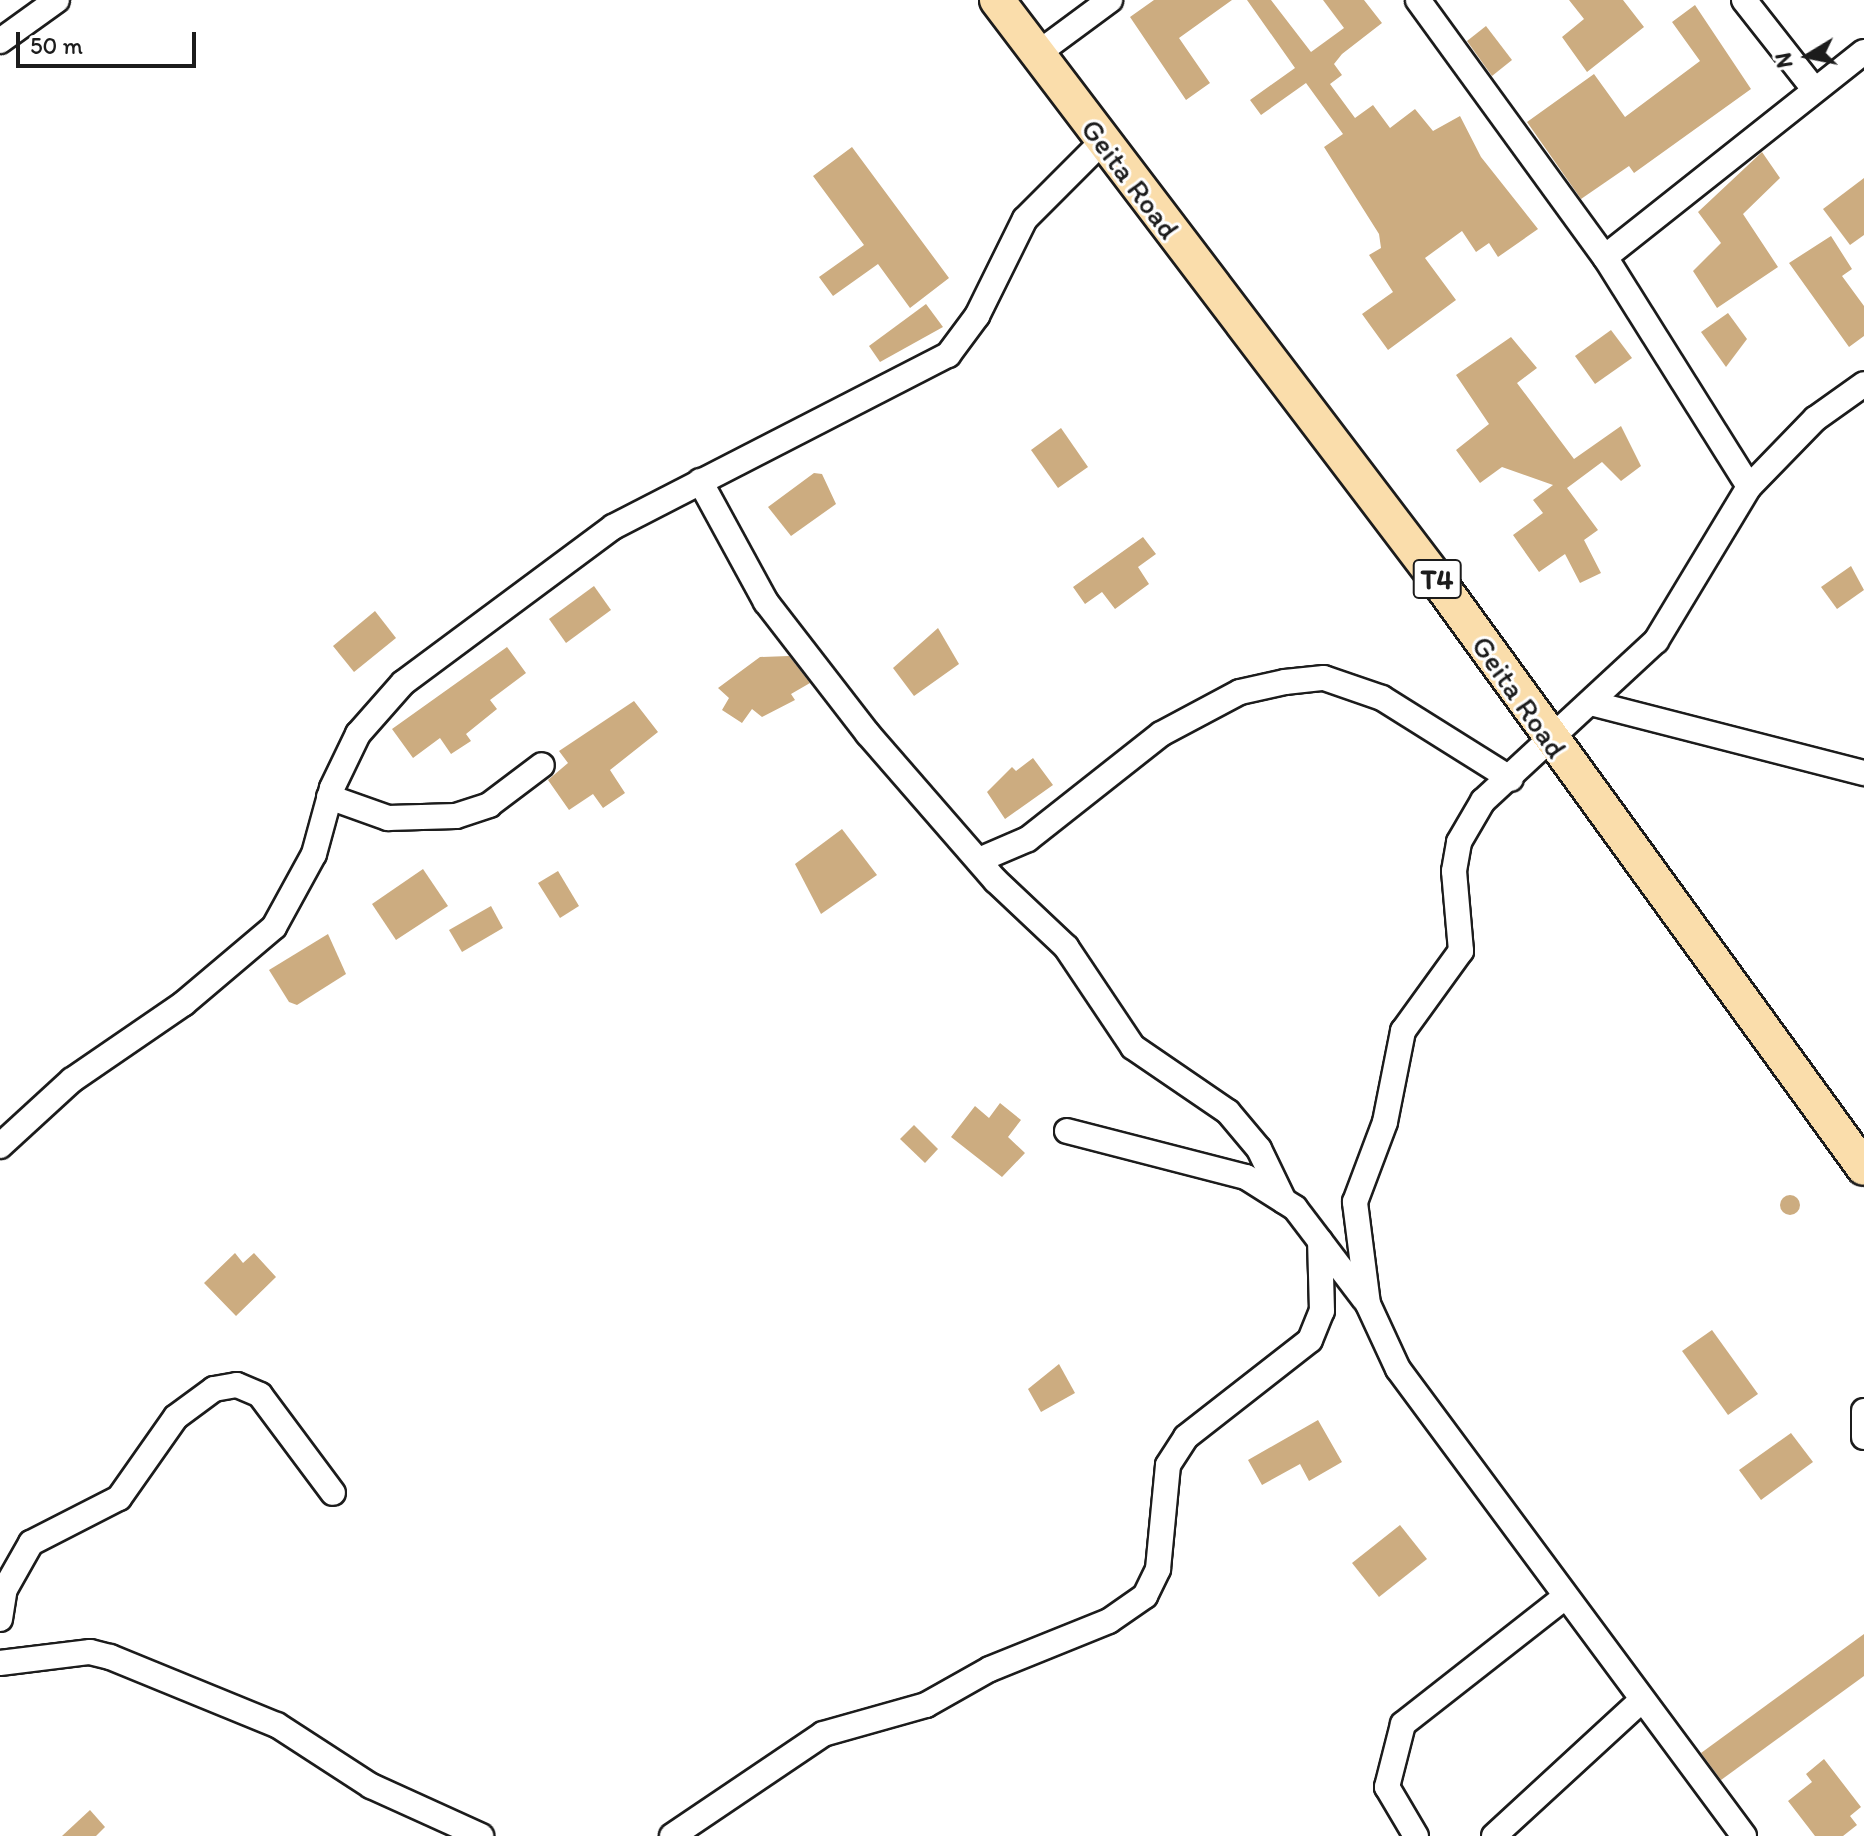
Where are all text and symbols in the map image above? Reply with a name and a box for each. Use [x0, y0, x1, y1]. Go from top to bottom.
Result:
scale bar [20, 16, 200, 66]
north arrow [1768, 16, 1848, 96]
text: 50 m [30, 31, 83, 60]
text: N [1769, 51, 1798, 70]
street label: Geita Road [1073, 112, 1187, 246]
road number: T4 [1411, 555, 1463, 603]
street label: Geita Road [1464, 629, 1574, 765]

